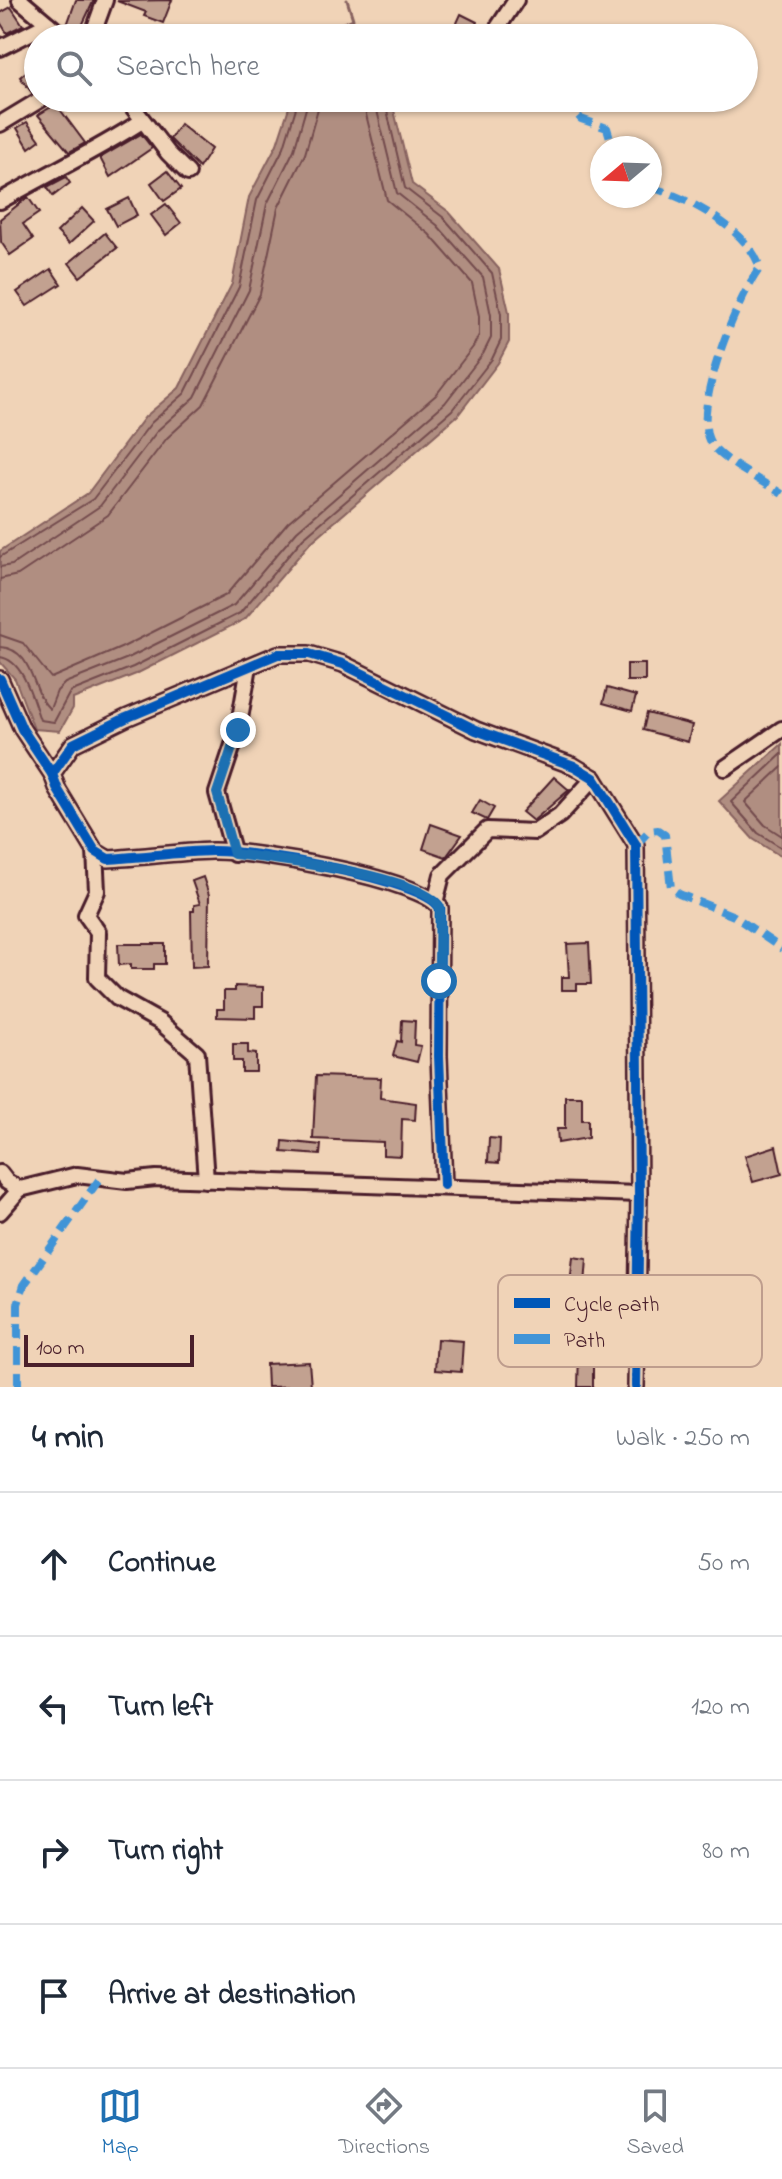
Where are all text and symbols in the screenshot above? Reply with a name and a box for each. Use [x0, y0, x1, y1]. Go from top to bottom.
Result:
search box [24, 24, 758, 112]
icon: search [52, 46, 96, 90]
text: Search here [116, 46, 260, 90]
north arrow [590, 136, 662, 208]
route end [220, 712, 256, 748]
route start [421, 963, 457, 999]
legend [498, 1275, 762, 1367]
text: Cycle path [564, 1290, 659, 1323]
text: Path [564, 1326, 605, 1358]
scale bar [24, 1331, 194, 1367]
text: 100 m [36, 1333, 85, 1365]
text: 4 min [32, 1414, 104, 1464]
text: Walk · 250 m [616, 1420, 750, 1458]
icon: ahead [32, 1542, 76, 1586]
text: Continue [108, 1542, 216, 1586]
text: 50 m [697, 1545, 750, 1583]
icon: left [32, 1686, 76, 1730]
text: Turn left [108, 1686, 213, 1730]
text: 120 m [691, 1689, 750, 1727]
icon: right [32, 1830, 76, 1874]
text: Turn right [108, 1830, 223, 1874]
text: 80 m [702, 1833, 750, 1871]
icon: arrive [32, 1974, 76, 2018]
text: Arrive at destination [108, 1974, 356, 2018]
tab: Map [98, 2084, 142, 2164]
tab: Directions [339, 2084, 430, 2164]
tab: Saved [626, 2084, 684, 2164]

